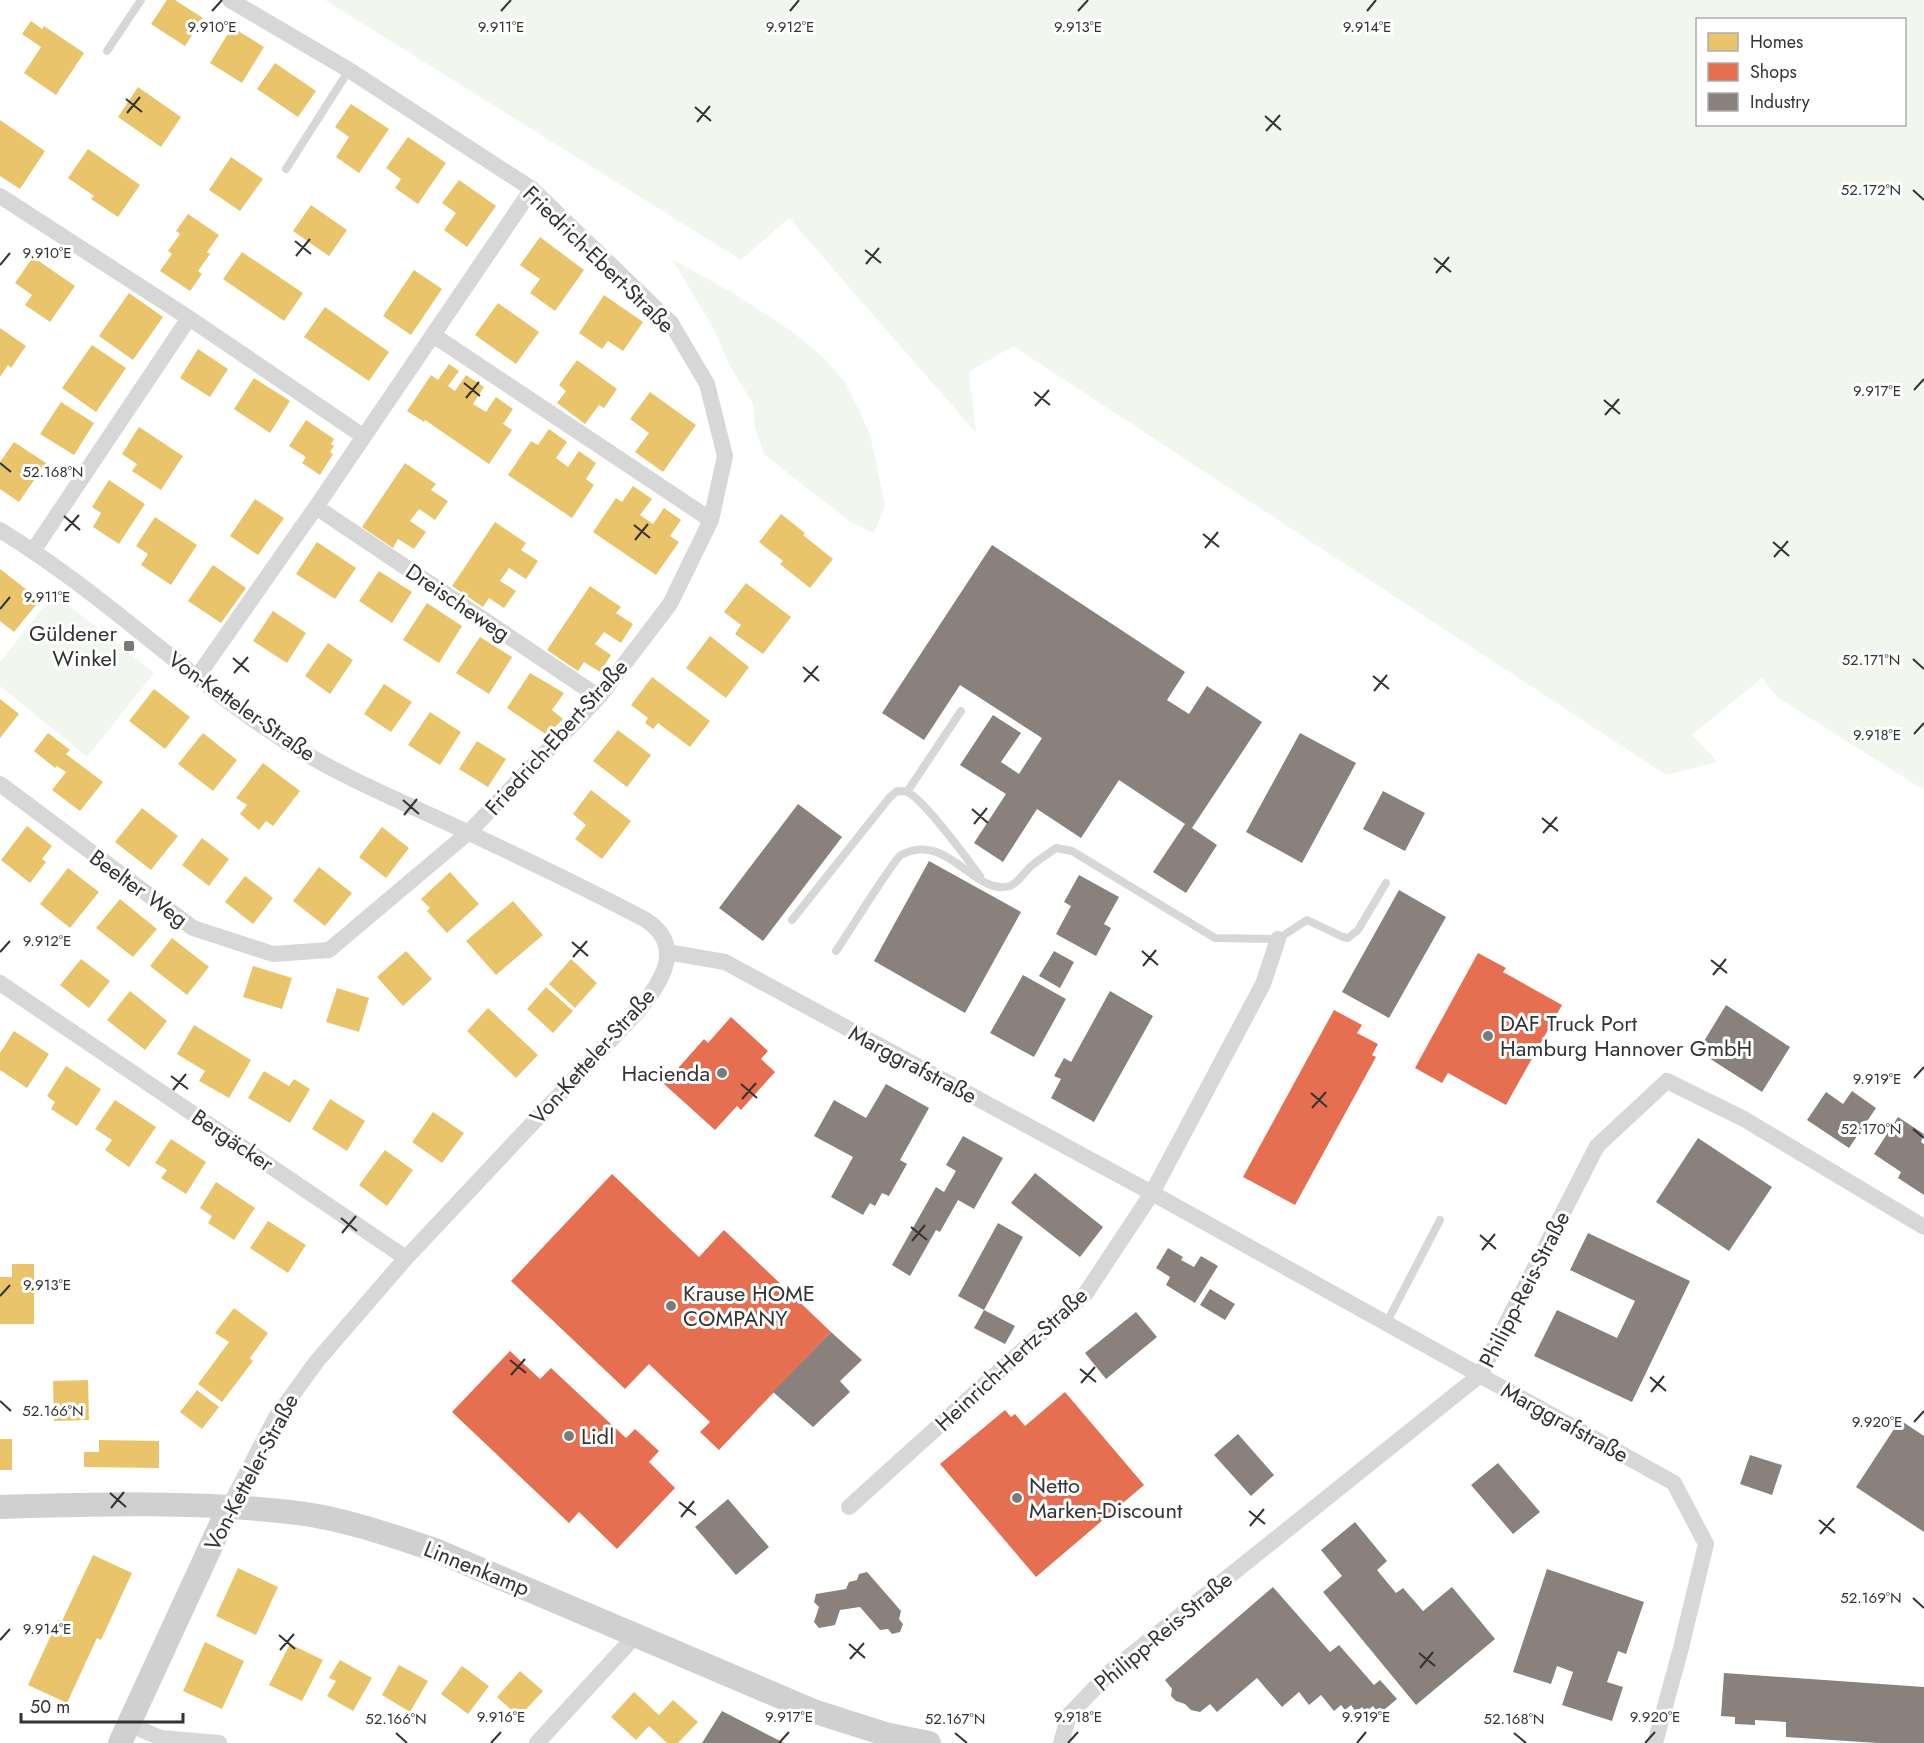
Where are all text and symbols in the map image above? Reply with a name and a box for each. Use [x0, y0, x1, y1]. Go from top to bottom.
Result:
text: 9.910°E [188, 16, 236, 38]
text: 9.911°E [478, 16, 524, 38]
text: 9.912°E [766, 16, 814, 38]
text: 9.913°E [1054, 16, 1102, 38]
text: 9.914°E [1343, 16, 1391, 38]
legend [1696, 18, 1906, 126]
text: Homes [1750, 29, 1803, 55]
text: Shops [1750, 59, 1797, 85]
text: Industry [1750, 89, 1810, 115]
street label: Friedrich-Ebert-Straße [516, 178, 682, 340]
text: 52.172°N [1841, 179, 1901, 201]
text: 9.910°E [23, 242, 71, 264]
text: 9.917°E [1853, 380, 1901, 402]
text: 52.168°N [23, 461, 83, 483]
street label: Dreischeweg [399, 555, 517, 649]
text: 9.911°E [24, 586, 70, 608]
place label: Güldener Winkel [29, 617, 117, 674]
marker: Güldener Winkel [122, 639, 136, 653]
street label: Von-Ketteler-Straße [162, 643, 322, 769]
text: 52.171°N [1842, 649, 1900, 671]
street label: Friedrich-Ebert-Straße [477, 652, 635, 822]
text: 9.918°E [1853, 724, 1901, 746]
street label: Beelter Weg [83, 841, 195, 935]
text: 9.912°E [23, 930, 71, 952]
street label: Von-Ketteler-Straße [522, 981, 662, 1131]
place label: DAF Truck Port Hamburg Hannover GmbH [1500, 1007, 1752, 1064]
street label: Marggrafstraße [843, 1017, 983, 1111]
marker: DAF Truck Port Hamburg Hannover GmbH [1481, 1029, 1495, 1043]
place label: Hacienda [621, 1057, 710, 1089]
marker: Hacienda [715, 1066, 729, 1080]
text: 9.919°E [1853, 1068, 1901, 1090]
street label: Bergäcker [186, 1101, 281, 1179]
text: 52.170°N [1841, 1118, 1901, 1140]
street label: Philipp-Reis-Straße [1471, 1205, 1577, 1373]
text: 9.913°E [23, 1274, 71, 1296]
place label: Krause HOME COMPANY [683, 1277, 815, 1334]
street label: Heinrich-Hertz-Straße [928, 1280, 1094, 1438]
marker: Krause HOME COMPANY [664, 1299, 678, 1313]
street label: Marggrafstraße [1496, 1374, 1634, 1470]
street label: Von-Ketteler-Straße [196, 1388, 306, 1556]
text: 52.166°N [22, 1400, 84, 1422]
text: 9.920°E [1852, 1411, 1902, 1433]
place label: Lidl [581, 1420, 614, 1452]
marker: Lidl [562, 1429, 576, 1443]
place label: Netto Marken-Discount [1029, 1469, 1183, 1526]
marker: Netto Marken-Discount [1010, 1491, 1024, 1505]
street label: Linnenkamp [419, 1532, 535, 1604]
street label: Philipp-Reis-Straße [1087, 1563, 1239, 1699]
text: 52.169°N [1840, 1587, 1902, 1609]
text: 9.914°E [23, 1618, 71, 1640]
scale bar [21, 1686, 183, 1724]
text: 50 m [30, 1694, 70, 1720]
text: 9.916°E [477, 1706, 525, 1728]
text: 9.917°E [765, 1706, 813, 1728]
text: 9.918°E [1054, 1706, 1102, 1728]
text: 9.919°E [1342, 1706, 1390, 1728]
text: 9.920°E [1630, 1706, 1680, 1728]
text: 52.166°N [365, 1708, 427, 1730]
text: 52.167°N [925, 1708, 985, 1730]
text: 52.168°N [1484, 1708, 1544, 1730]

